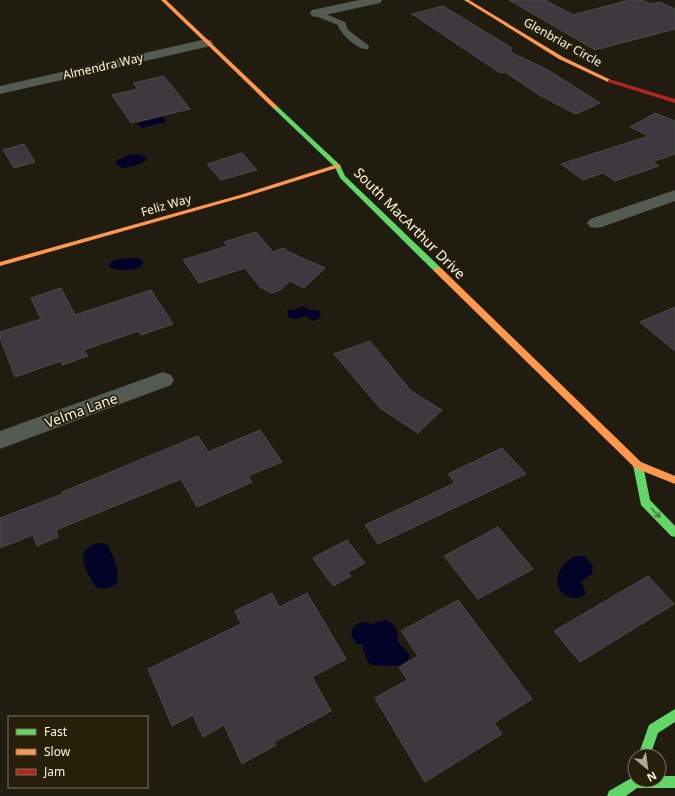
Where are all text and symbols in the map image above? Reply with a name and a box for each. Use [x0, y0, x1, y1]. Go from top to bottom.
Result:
street label: Glenbriar Circle [521, 13, 605, 71]
street label: Almendra Way [61, 48, 146, 83]
street label: South MacArthur Drive [350, 163, 470, 283]
street label: Feliz Way [139, 189, 194, 220]
street label: Velma Lane [42, 388, 120, 432]
one-way arrow [651, 508, 661, 518]
legend [8, 716, 148, 788]
text: Fast [44, 723, 68, 740]
text: Slow [44, 743, 71, 760]
north arrow [627, 748, 667, 788]
text: Jam [43, 763, 65, 780]
text: N [645, 768, 660, 786]

